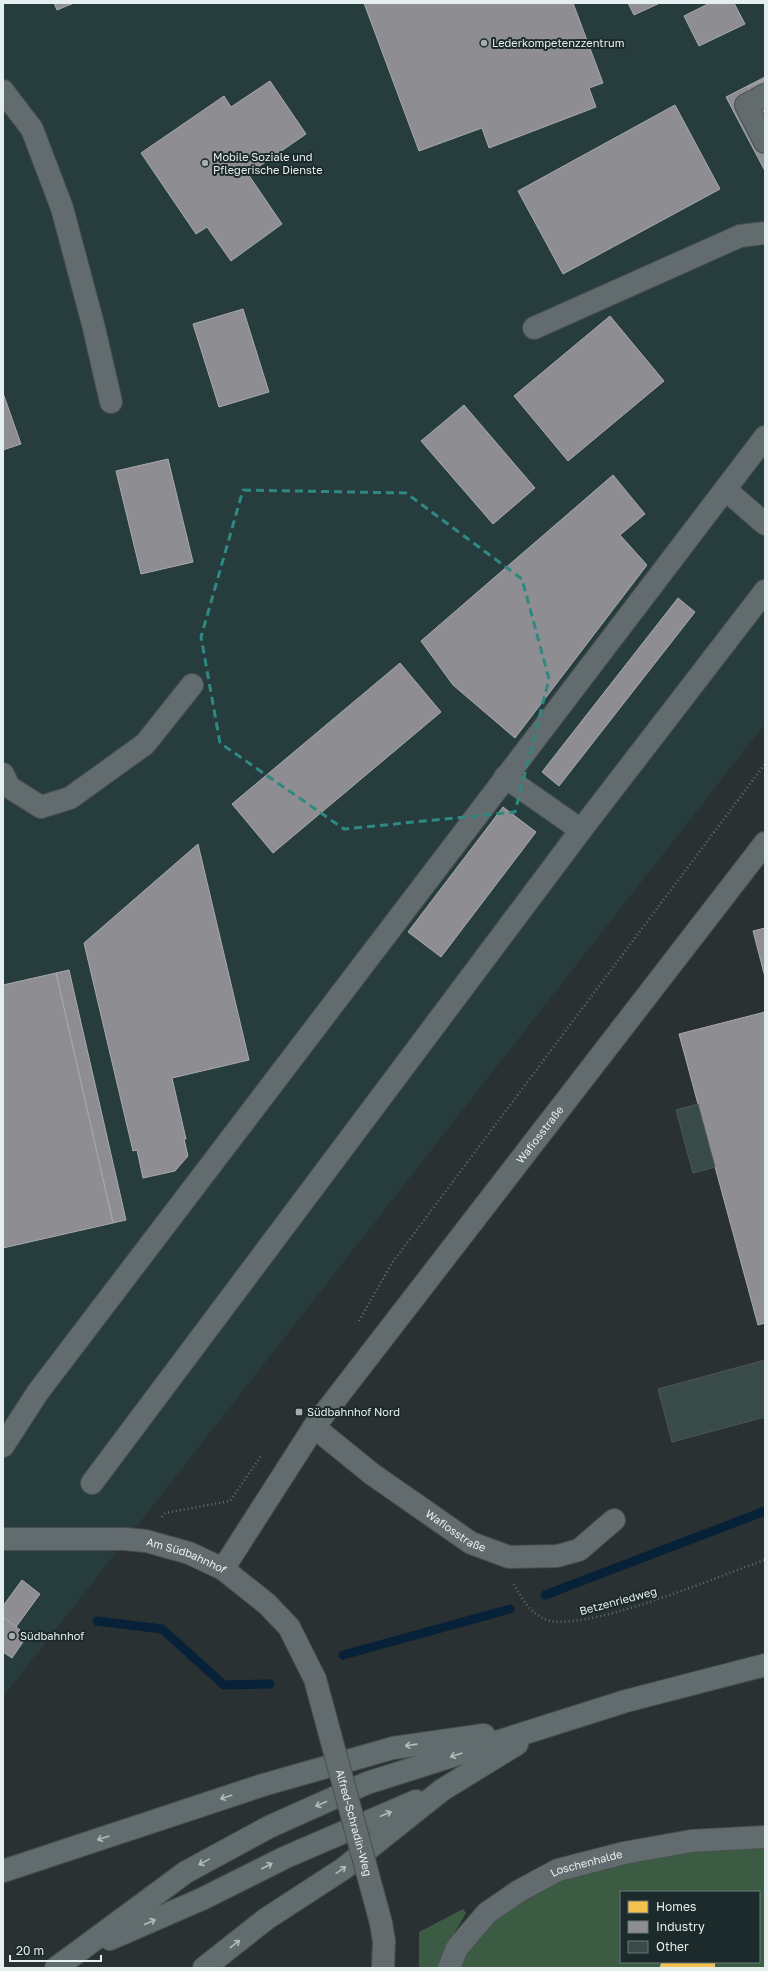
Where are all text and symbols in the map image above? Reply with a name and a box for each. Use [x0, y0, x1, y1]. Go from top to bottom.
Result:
place label: Lederkompetenzzentrum [492, 36, 624, 49]
marker: Lederkompetenzzentrum [479, 38, 489, 48]
place label: Mobile Soziale und Pflegerische Dienste [213, 150, 323, 176]
marker: Mobile Soziale und Pflegerische Dienste [200, 158, 210, 168]
street label: Wafiosstraße [513, 1103, 566, 1166]
place label: Südbahnhof Nord [307, 1405, 400, 1418]
marker: Südbahnhof Nord [294, 1407, 304, 1417]
street label: Wafiosstraße [423, 1506, 488, 1554]
street label: Am Südbahnhof [145, 1534, 230, 1575]
street label: Betzenriedweg [578, 1584, 658, 1617]
place label: Südbahnhof [20, 1629, 84, 1642]
marker: Südbahnhof [7, 1631, 17, 1641]
one-way arrow [405, 1741, 418, 1749]
one-way arrow [449, 1752, 462, 1759]
street label: Alfred-Schradin-Weg [334, 1768, 375, 1878]
one-way arrow [220, 1794, 233, 1801]
one-way arrow [315, 1801, 327, 1808]
one-way arrow [380, 1810, 392, 1817]
one-way arrow [96, 1835, 109, 1842]
street label: Loschenhalde [548, 1847, 624, 1879]
one-way arrow [198, 1858, 210, 1866]
one-way arrow [261, 1862, 273, 1869]
one-way arrow [336, 1866, 347, 1874]
legend [620, 1891, 760, 1963]
text: Homes [656, 1899, 696, 1914]
one-way arrow [143, 1918, 155, 1925]
text: Industry [656, 1919, 705, 1934]
scale bar [10, 1937, 101, 1963]
text: Other [656, 1939, 689, 1954]
one-way arrow [229, 1940, 240, 1948]
text: 20 m [16, 1943, 44, 1958]

